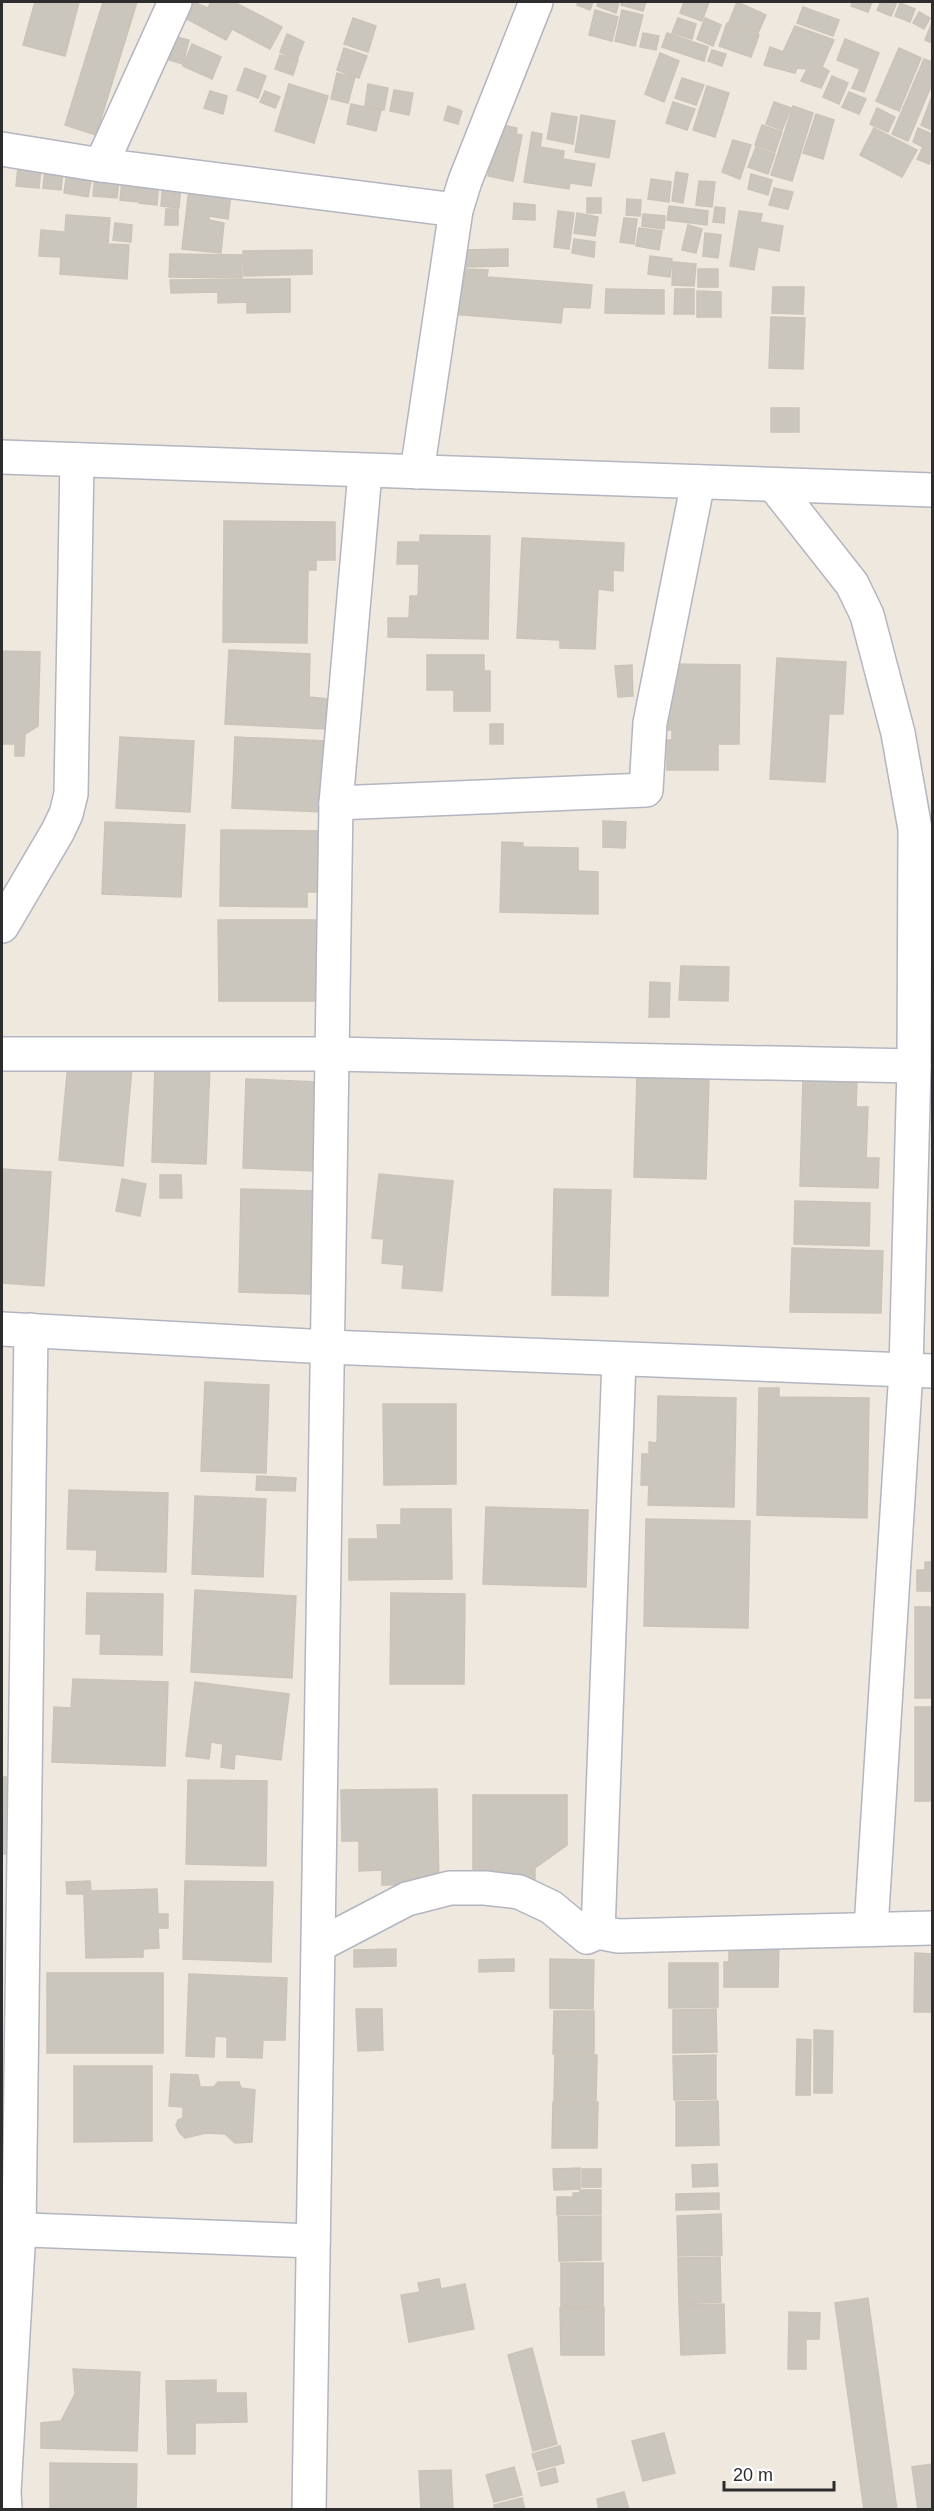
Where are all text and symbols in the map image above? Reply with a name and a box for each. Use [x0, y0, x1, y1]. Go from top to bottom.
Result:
scale bar [724, 2454, 834, 2492]
text: 20 m [733, 2465, 773, 2485]

